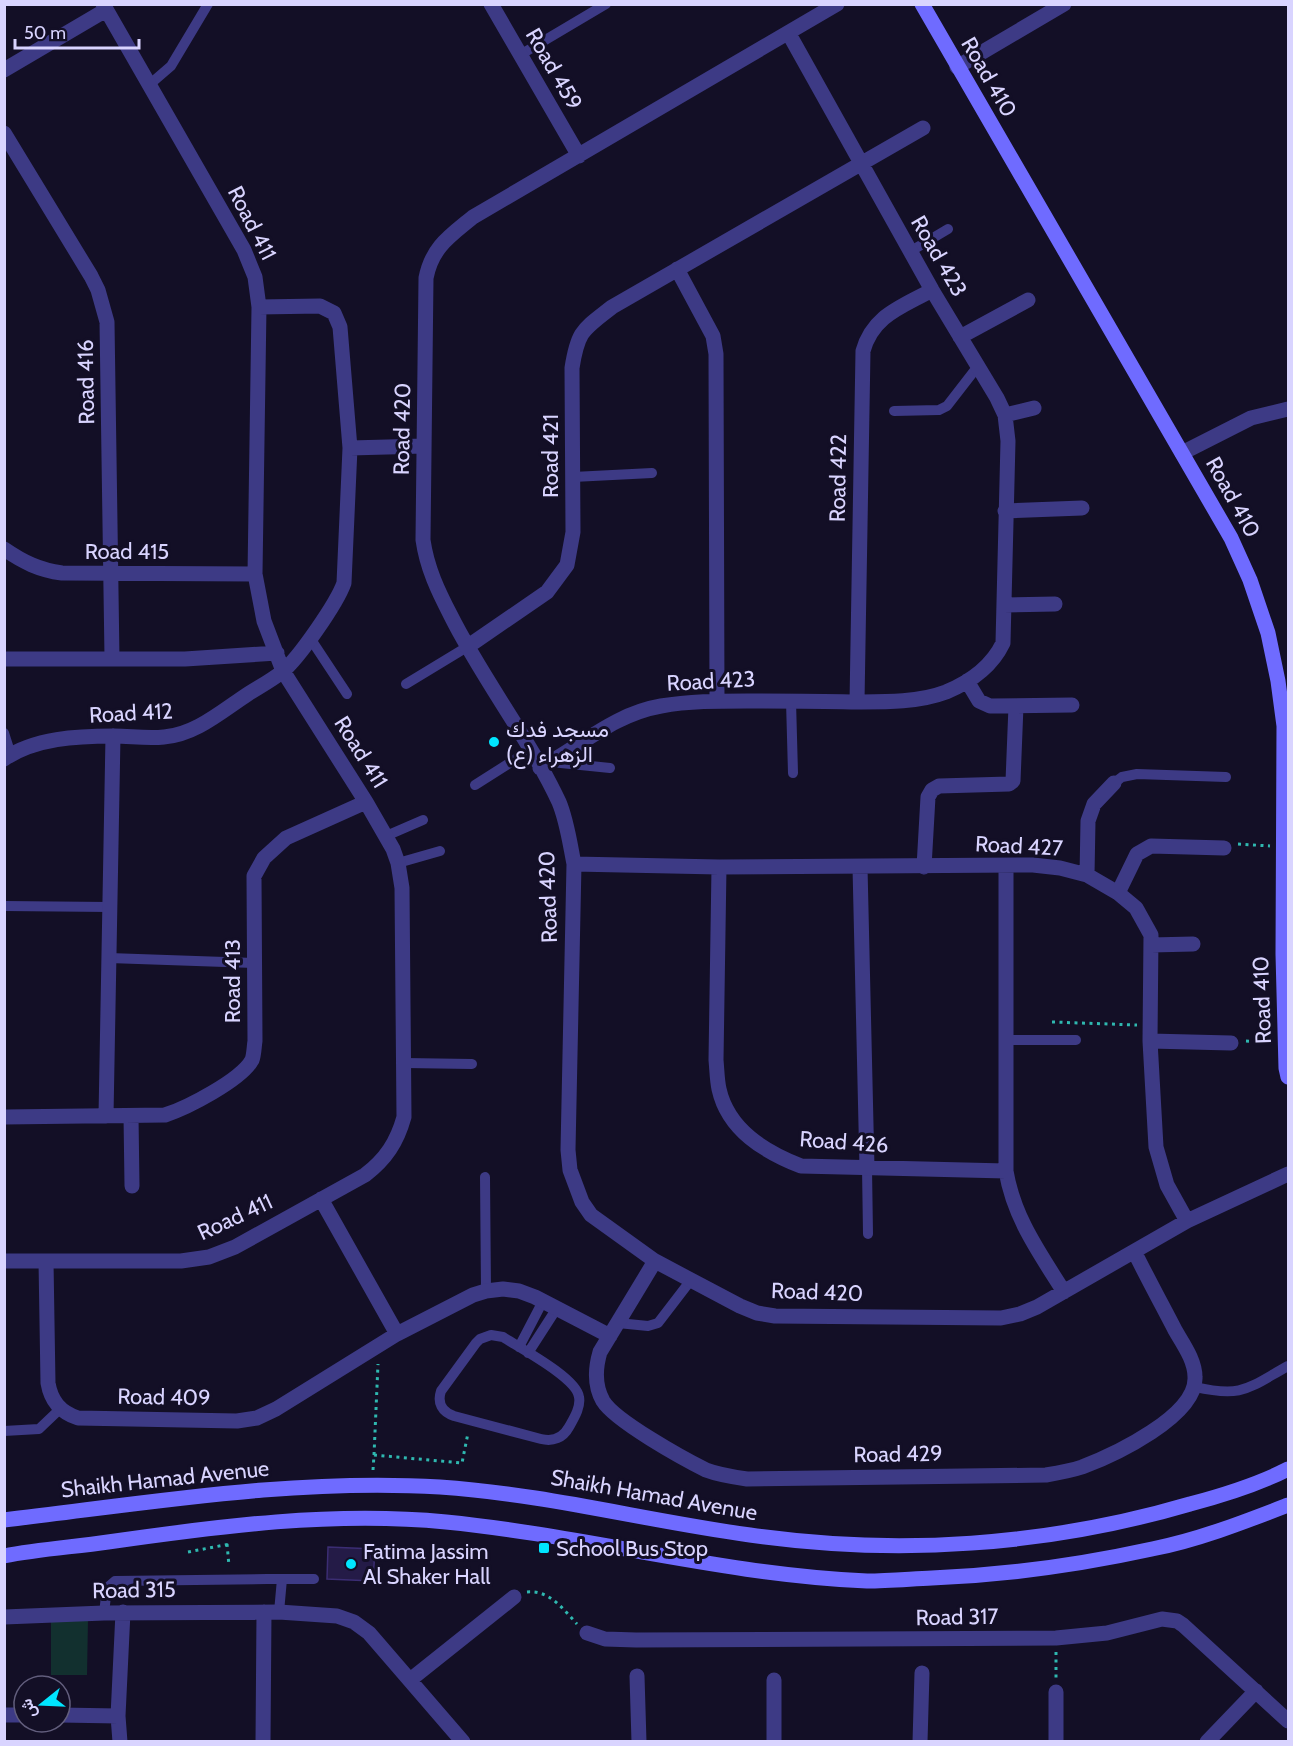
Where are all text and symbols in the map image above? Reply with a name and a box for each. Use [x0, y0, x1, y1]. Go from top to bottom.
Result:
scale bar [15, 12, 140, 50]
text: 50 m [24, 22, 66, 44]
street label: Road 459 [520, 23, 588, 115]
street label: Road 410 [955, 32, 1023, 122]
street label: Road 411 [222, 181, 282, 265]
street label: Road 423 [905, 211, 973, 301]
street label: Road 416 [72, 339, 100, 425]
street label: Road 420 [388, 383, 416, 475]
street label: Road 421 [537, 414, 564, 498]
street label: Road 422 [824, 434, 852, 522]
street label: Road 410 [1200, 452, 1266, 542]
street label: Road 415 [85, 538, 169, 565]
street label: Road 423 [666, 665, 756, 697]
street label: Road 412 [88, 697, 174, 729]
street label: Road 411 [328, 711, 394, 793]
place label: مسجد فدك الزهراء (ع) [506, 716, 609, 769]
marker: مسجد فدك الزهراء (ع) [487, 735, 501, 749]
street label: Road 427 [974, 830, 1064, 862]
street label: Road 420 [533, 850, 563, 944]
street label: Road 413 [219, 939, 246, 1023]
street label: Road 410 [1247, 956, 1277, 1044]
street label: Road 426 [798, 1125, 890, 1159]
street label: Road 411 [193, 1188, 277, 1246]
street label: Road 420 [770, 1277, 864, 1307]
street label: Road 409 [117, 1383, 211, 1411]
street label: Road 429 [853, 1440, 943, 1468]
street label: Shaikh Hamad Avenue [60, 1455, 270, 1503]
street label: Shaikh Hamad Avenue [549, 1464, 759, 1526]
place label: School Bus Stop [556, 1535, 708, 1562]
place label: Fatima Jassim Al Shaker Hall [363, 1538, 491, 1590]
marker: School Bus Stop [537, 1541, 551, 1555]
marker: Fatima Jassim Al Shaker Hall [344, 1557, 358, 1571]
street label: Road 315 [92, 1576, 176, 1604]
street label: Road 317 [915, 1603, 999, 1631]
north arrow [12, 1674, 72, 1734]
text: ش [16, 1696, 40, 1721]

